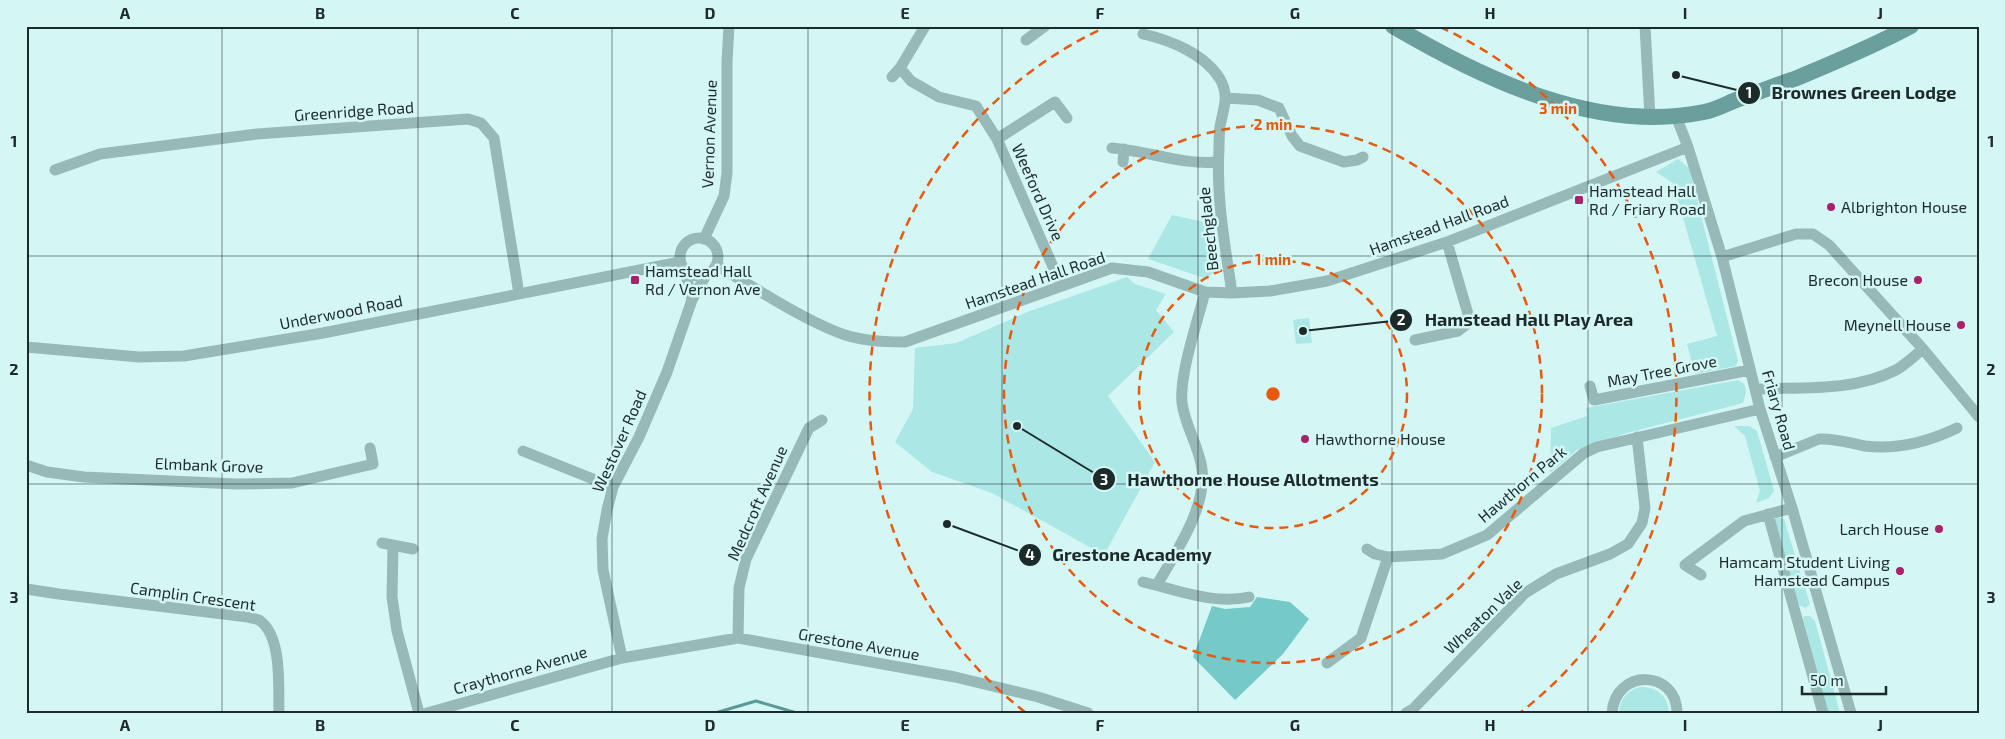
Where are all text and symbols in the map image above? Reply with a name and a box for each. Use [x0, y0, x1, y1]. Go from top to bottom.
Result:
text: A [120, 3, 131, 22]
text: B [315, 3, 325, 22]
text: C [510, 3, 520, 22]
text: D [705, 3, 716, 22]
text: E [900, 3, 910, 22]
text: F [1096, 3, 1105, 22]
text: G [1290, 3, 1300, 22]
text: H [1484, 3, 1496, 22]
text: I [1683, 3, 1687, 22]
text: J [1877, 3, 1883, 22]
callout: Brownes Green Lodge [1736, 76, 1966, 109]
street label: Vernon Avenue [697, 79, 720, 189]
text: Brownes Green Lodge [1771, 81, 1957, 103]
text: 1 [1746, 83, 1752, 101]
street label: Greenridge Road [293, 97, 415, 124]
text: 3 min [1539, 99, 1577, 117]
text: 2 min [1254, 115, 1292, 133]
text: 1 [11, 131, 17, 150]
text: 1 [1988, 131, 1994, 150]
street label: Weeford Drive [1009, 140, 1068, 243]
place label: Hamstead Hall Rd / Friary Road [1589, 181, 1706, 218]
street label: Beechglade [1194, 186, 1221, 272]
street label: Hamstead Hall Road [1367, 190, 1511, 259]
marker: Hamstead Hall Rd / Friary Road [1573, 194, 1585, 206]
place label: Albrighton House [1841, 197, 1967, 216]
marker: Albrighton House [1825, 201, 1837, 213]
street label: Hamstead Hall Road [962, 247, 1107, 312]
text: 1 min [1255, 250, 1291, 268]
place label: Hamstead Hall Rd / Vernon Ave [645, 261, 761, 298]
place label: Brecon House [1808, 270, 1908, 289]
marker: Hamstead Hall Rd / Vernon Ave [629, 274, 641, 286]
marker: Brecon House [1912, 274, 1924, 286]
street label: Underwood Road [278, 290, 404, 333]
callout: Hamstead Hall Play Area [1389, 304, 1644, 337]
text: Hamstead Hall Play Area [1425, 308, 1633, 330]
text: 2 [1397, 310, 1406, 328]
place label: Meynell House [1844, 315, 1951, 334]
marker: Meynell House [1955, 319, 1967, 331]
street label: May Tree Grove [1606, 351, 1718, 390]
text: 2 [9, 359, 19, 378]
text: 2 [1986, 359, 1996, 378]
street label: Friary Road [1759, 368, 1800, 452]
centre of rings [1264, 385, 1282, 403]
street label: Westover Road [587, 387, 650, 495]
place label: Hawthorne House [1315, 429, 1446, 448]
marker: Hawthorne House [1299, 433, 1311, 445]
street label: Hawthorn Park [1474, 441, 1570, 526]
street label: Medcroft Avenue [723, 442, 790, 563]
street label: Elmbank Grove [154, 453, 264, 476]
callout: Hawthorne House Allotments [1092, 463, 1389, 496]
text: Hawthorne House Allotments [1127, 468, 1379, 490]
text: 3 [1100, 470, 1108, 488]
place label: Larch House [1839, 519, 1929, 538]
marker: Larch House [1933, 523, 1945, 535]
callout: Grestone Academy [1017, 539, 1222, 572]
text: Grestone Academy [1052, 543, 1213, 565]
text: 4 [1025, 545, 1035, 563]
place label: Hamcam Student Living Hamstead Campus [1719, 552, 1890, 589]
marker: Hamcam Student Living Hamstead Campus [1894, 565, 1906, 577]
street label: Wheaton Vale [1440, 574, 1526, 658]
street label: Camplin Crescent [129, 577, 257, 614]
text: 3 [9, 587, 19, 606]
text: 3 [1986, 587, 1996, 606]
street label: Grestone Avenue [797, 623, 921, 664]
street label: Craythorne Avenue [451, 641, 589, 698]
scale bar [1802, 664, 1886, 696]
text: 50 m [1810, 671, 1844, 689]
text: A [120, 715, 131, 734]
text: B [315, 715, 325, 734]
text: C [510, 715, 520, 734]
text: D [705, 715, 716, 734]
text: E [900, 715, 910, 734]
text: F [1096, 715, 1105, 734]
text: G [1290, 715, 1300, 734]
text: H [1484, 715, 1496, 734]
text: I [1683, 715, 1687, 734]
text: J [1877, 715, 1883, 734]

